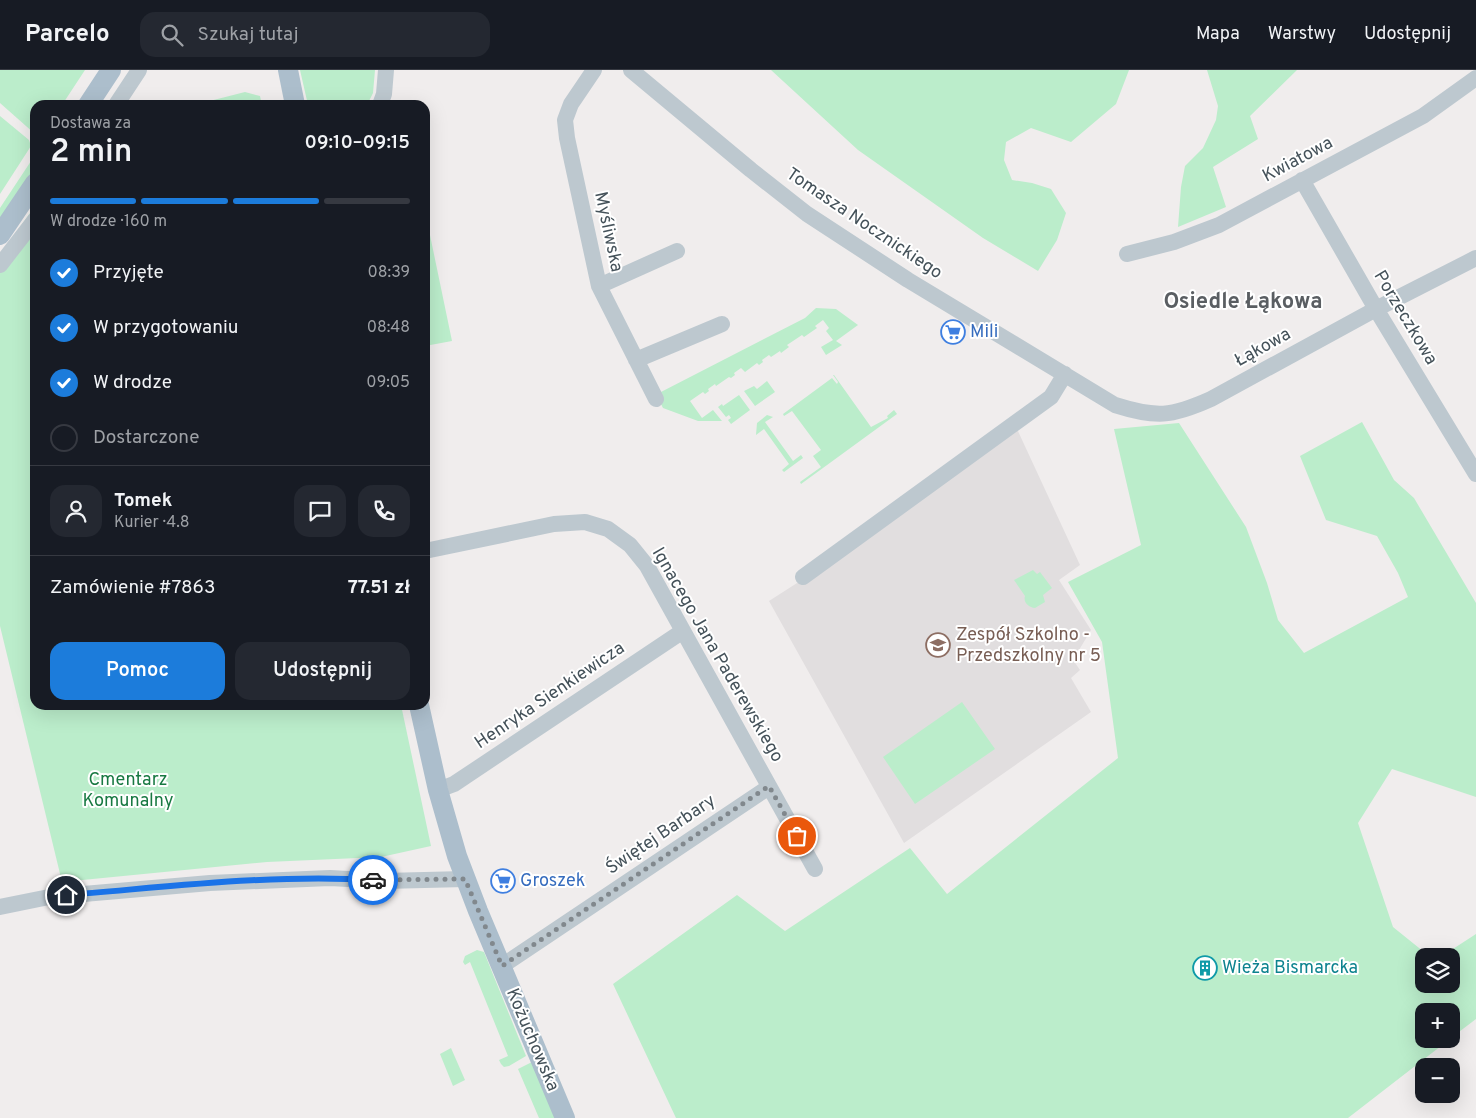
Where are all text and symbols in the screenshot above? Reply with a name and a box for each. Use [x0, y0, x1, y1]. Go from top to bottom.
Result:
search box [140, 12, 490, 57]
text: Parcelo [25, 20, 110, 50]
icon: search [158, 21, 186, 49]
text: Szukaj tutaj [198, 23, 299, 47]
text: Mapa [1196, 23, 1240, 46]
text: Warstwy [1268, 23, 1336, 46]
text: Udostępnij [1364, 23, 1451, 46]
text: Dostawa za [50, 114, 131, 134]
text: 09:10–09:15 [305, 131, 410, 155]
street label: Kwiatowa [1259, 132, 1337, 188]
text: 2 min [50, 133, 132, 173]
street label: Tomasza Nocznickiego [781, 163, 947, 285]
street label: Myśliwska [588, 190, 628, 274]
text: W drodze · 160 m [50, 212, 167, 232]
icon: check [50, 259, 78, 287]
text: Przyjęte [93, 261, 164, 285]
text: 08:39 [367, 263, 410, 283]
street label: Porzeczkowa [1368, 267, 1442, 369]
district label: Osiedle Łąkowa [1163, 289, 1323, 316]
icon: check [50, 314, 78, 342]
text: W przygotowaniu [93, 316, 239, 340]
text: 08:48 [367, 318, 410, 338]
supermarket icon: Mili [940, 319, 966, 345]
place label: Mili [970, 321, 998, 344]
street label: Łąkowa [1231, 323, 1295, 373]
icon: check [50, 369, 78, 397]
text: W drodze [93, 371, 172, 395]
text: 09:05 [366, 373, 410, 393]
text: Dostarczone [93, 426, 199, 450]
button: person [50, 485, 102, 537]
button: chat [294, 485, 346, 537]
button: phone [358, 485, 410, 537]
text: Tomek [114, 489, 172, 513]
text: Kurier · 4.8 [114, 513, 190, 533]
street label: Ignacego Jana Paderewskiego [646, 543, 788, 767]
text: Zamówienie #7863 [50, 576, 215, 600]
text: 77.51 zł [348, 576, 410, 600]
place label: Zespół Szkolno - Przedszkolny nr 5 [956, 624, 1101, 668]
school or university icon: Zespół Szkolno - Przedszkolny nr 5 [925, 632, 951, 658]
street label: Henryka Sienkiewicza [471, 637, 629, 755]
button: Pomoc [50, 642, 225, 700]
button: Udostępnij [235, 642, 410, 700]
park label: Cmentarz Komunalny [83, 769, 173, 813]
street label: Świętej Barbary [601, 788, 720, 880]
pin [776, 815, 818, 857]
icon: bag [783, 822, 811, 850]
courier [348, 855, 398, 905]
icon: car [359, 866, 387, 894]
supermarket icon: Groszek [490, 868, 516, 894]
place label: Groszek [520, 870, 585, 893]
pin [45, 874, 87, 916]
icon: home [52, 881, 80, 909]
map controls [1415, 948, 1460, 1103]
button: layers [1415, 948, 1460, 993]
building icon: Wieża Bismarcka [1192, 955, 1218, 981]
place label: Wieża Bismarcka [1222, 957, 1358, 980]
street label: Kożuchowska [500, 985, 564, 1095]
button: + [1415, 1003, 1460, 1048]
button: − [1415, 1058, 1460, 1103]

